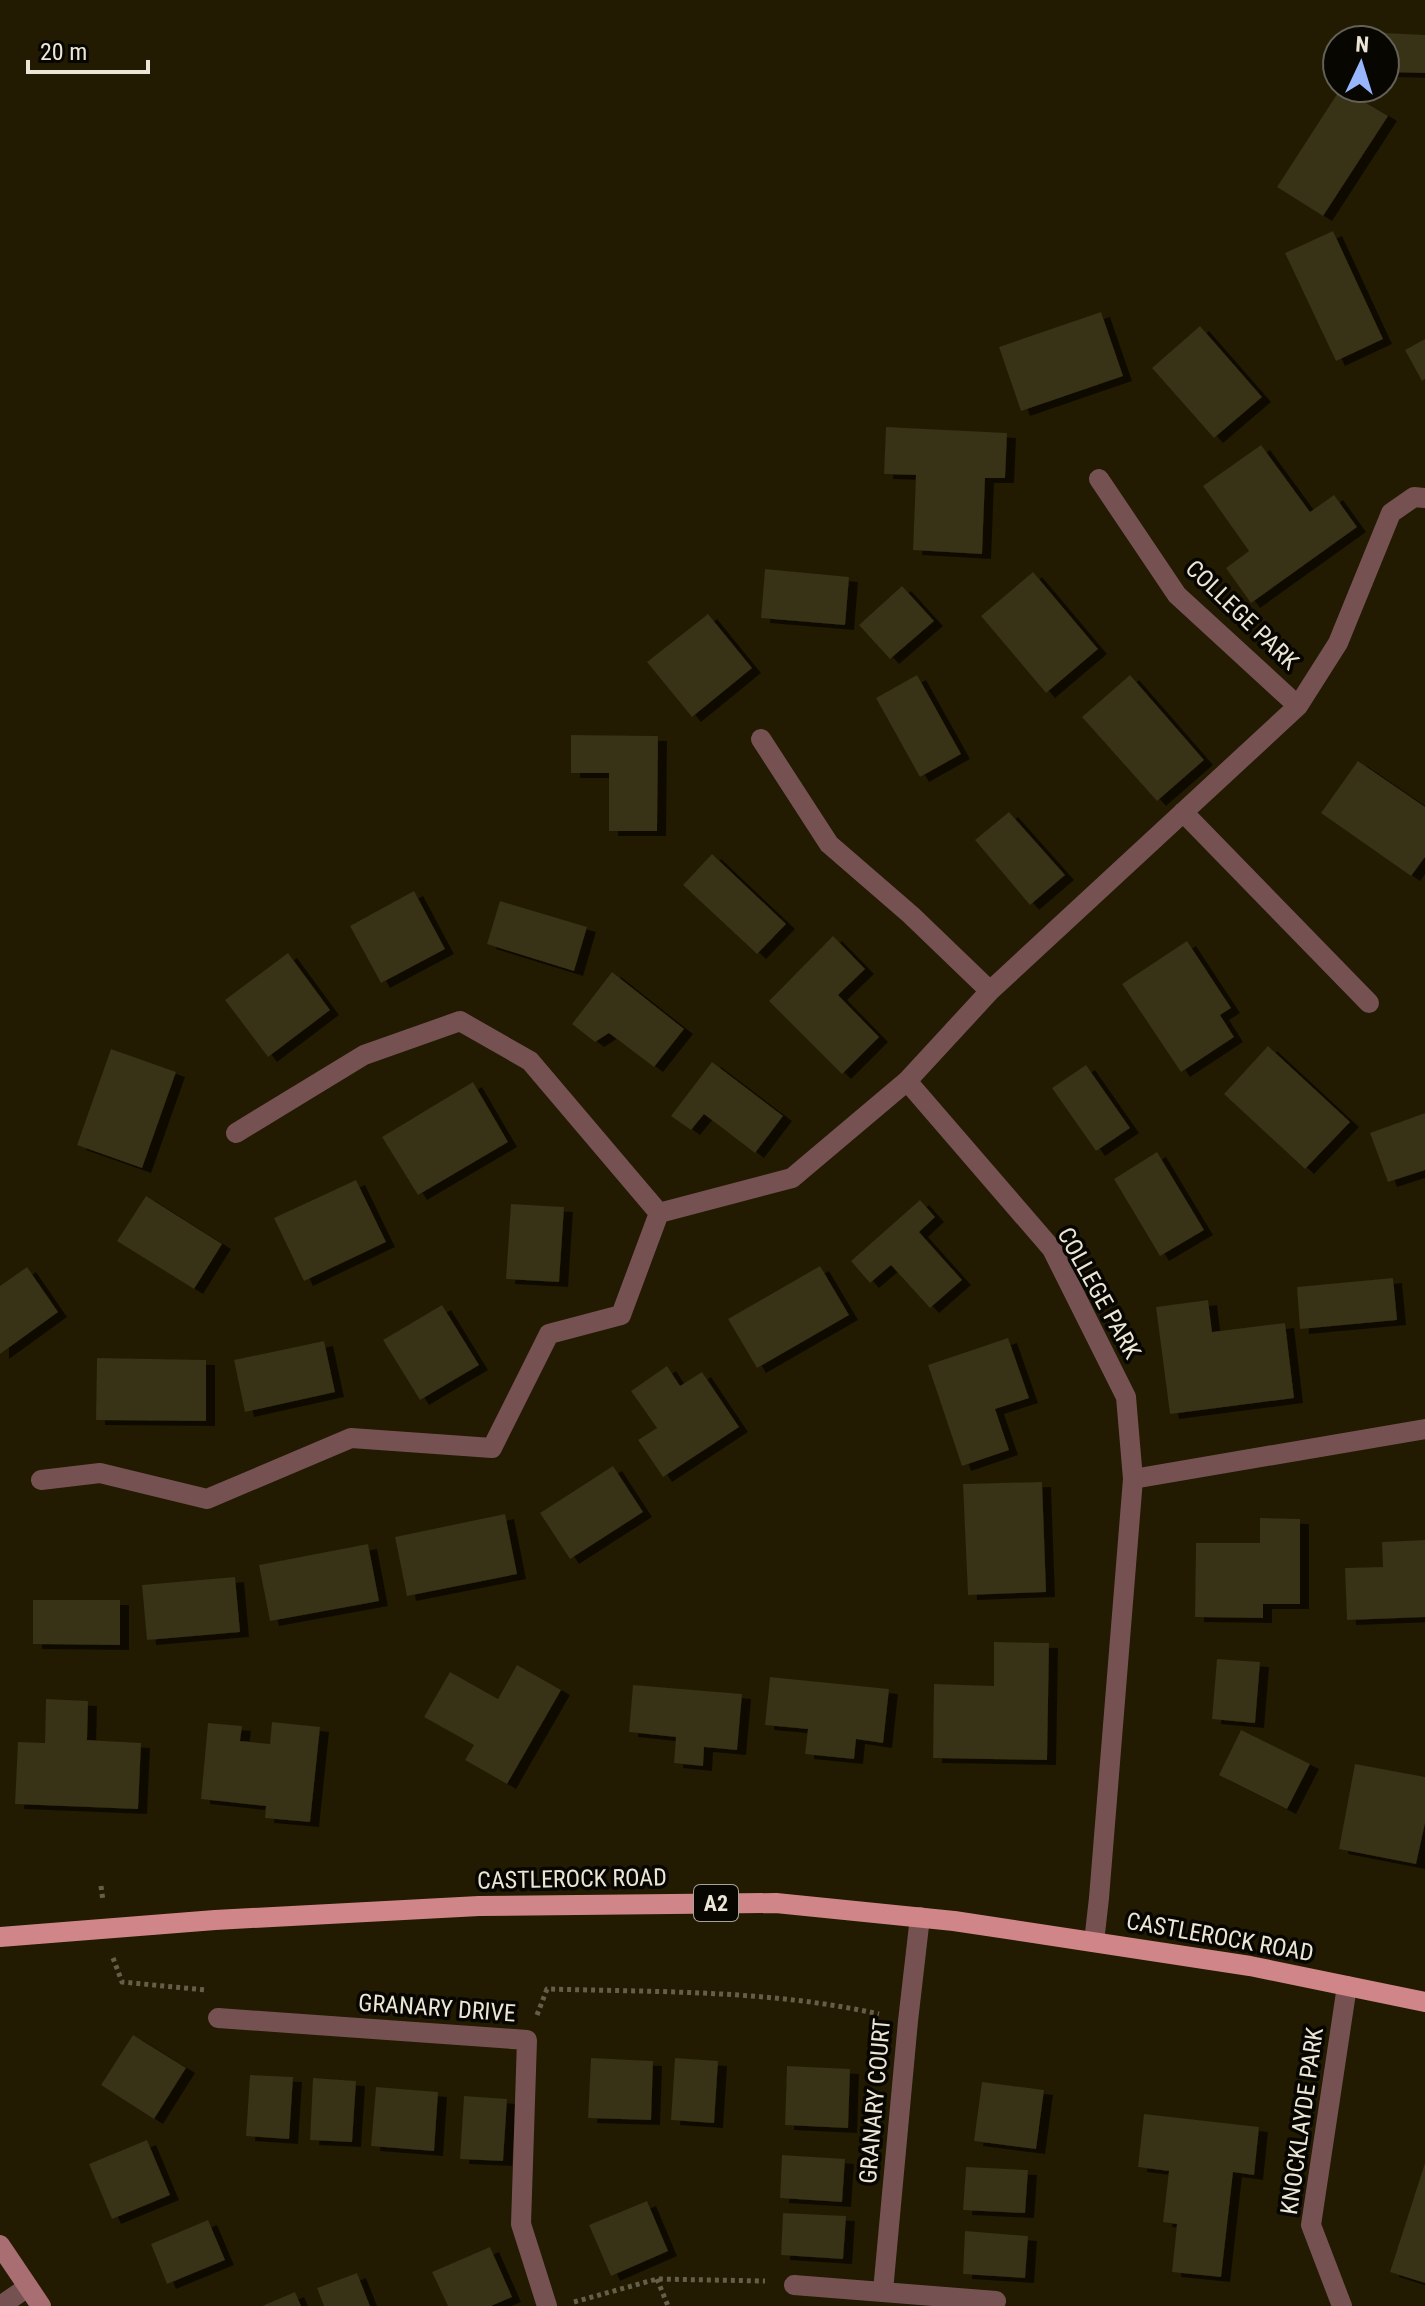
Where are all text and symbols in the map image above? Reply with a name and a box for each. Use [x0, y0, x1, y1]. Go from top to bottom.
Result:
scale bar [28, 24, 148, 74]
north arrow [1321, 24, 1401, 104]
text: N [1355, 32, 1370, 57]
text: 20 m [40, 38, 87, 66]
street label: COLLEGE PARK [1180, 554, 1304, 676]
street label: COLLEGE PARK [1051, 1222, 1147, 1364]
street label: CASTLEROCK ROAD [477, 1863, 667, 1895]
road number: A2 [694, 1885, 738, 1921]
street label: CASTLEROCK ROAD [1124, 1907, 1316, 1967]
street label: GRANARY DRIVE [357, 1989, 517, 2027]
street label: GRANARY COURT [854, 2017, 896, 2185]
street label: KNOCKLAYDE PARK [1275, 2026, 1329, 2216]

